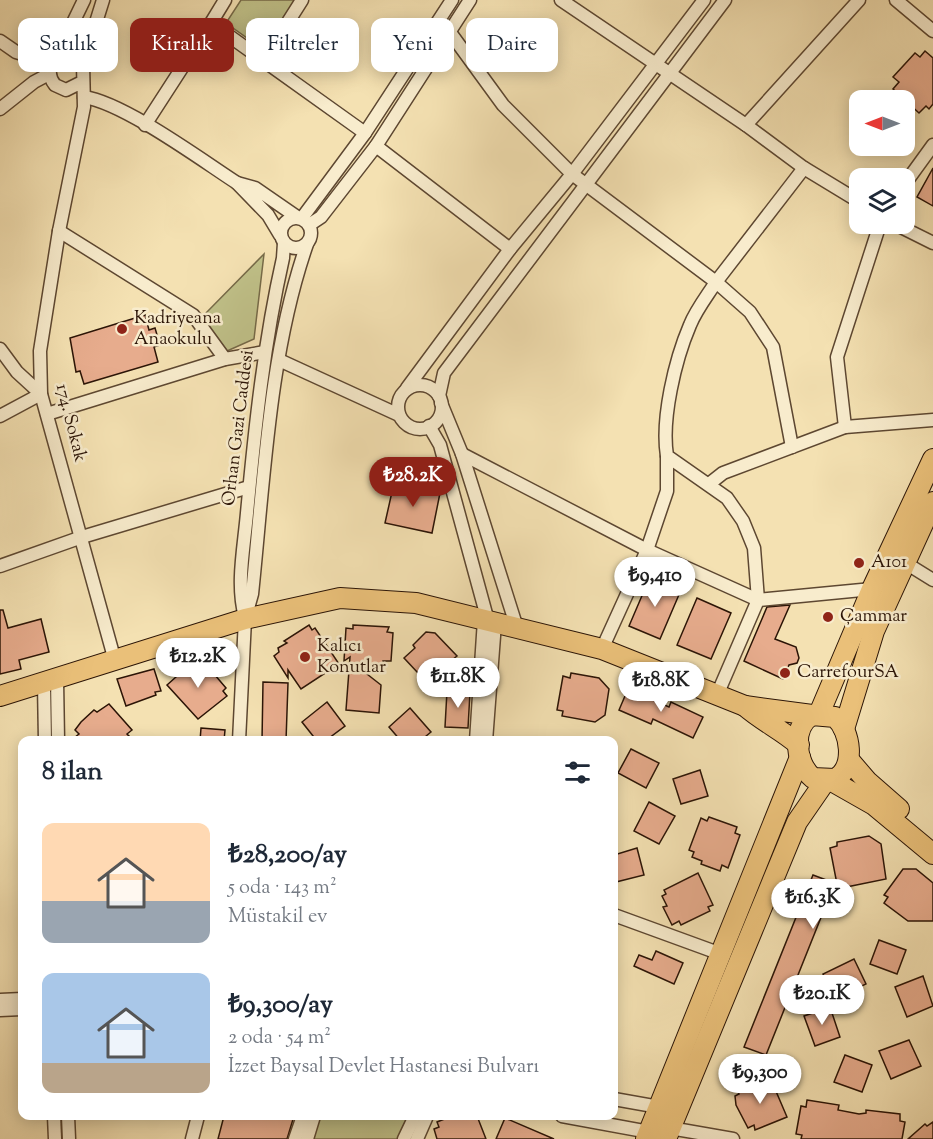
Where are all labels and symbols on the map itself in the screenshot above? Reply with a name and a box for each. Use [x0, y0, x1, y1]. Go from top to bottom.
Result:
north arrow [849, 90, 915, 156]
place label: Kadriyeana Anaokulu [134, 306, 221, 353]
marker: Kadriyeana Anaokulu [115, 322, 129, 336]
street label: Orhan Gazi Caddesi [217, 349, 261, 507]
street label: 174. Sokak [48, 381, 92, 465]
pin: ₺28.2K [364, 457, 462, 508]
place label: A101 [871, 550, 907, 576]
marker: A101 [852, 556, 866, 570]
pin: ₺9,410 [606, 557, 704, 608]
place label: Çammar [840, 604, 907, 630]
marker: Çammar [821, 610, 835, 624]
place label: Kalıcı Konutlar [317, 634, 386, 681]
pin: ₺12.2K [149, 638, 247, 689]
marker: Kalıcı Konutlar [298, 650, 312, 664]
pin: ₺11.8K [409, 658, 507, 709]
place label: CarrefourSA [797, 660, 899, 686]
pin: ₺18.8K [612, 662, 710, 713]
marker: CarrefourSA [778, 666, 792, 680]
pin: ₺16.3K [764, 879, 862, 930]
pin: ₺20.1K [773, 975, 871, 1026]
pin: ₺9,300 [711, 1054, 809, 1105]

